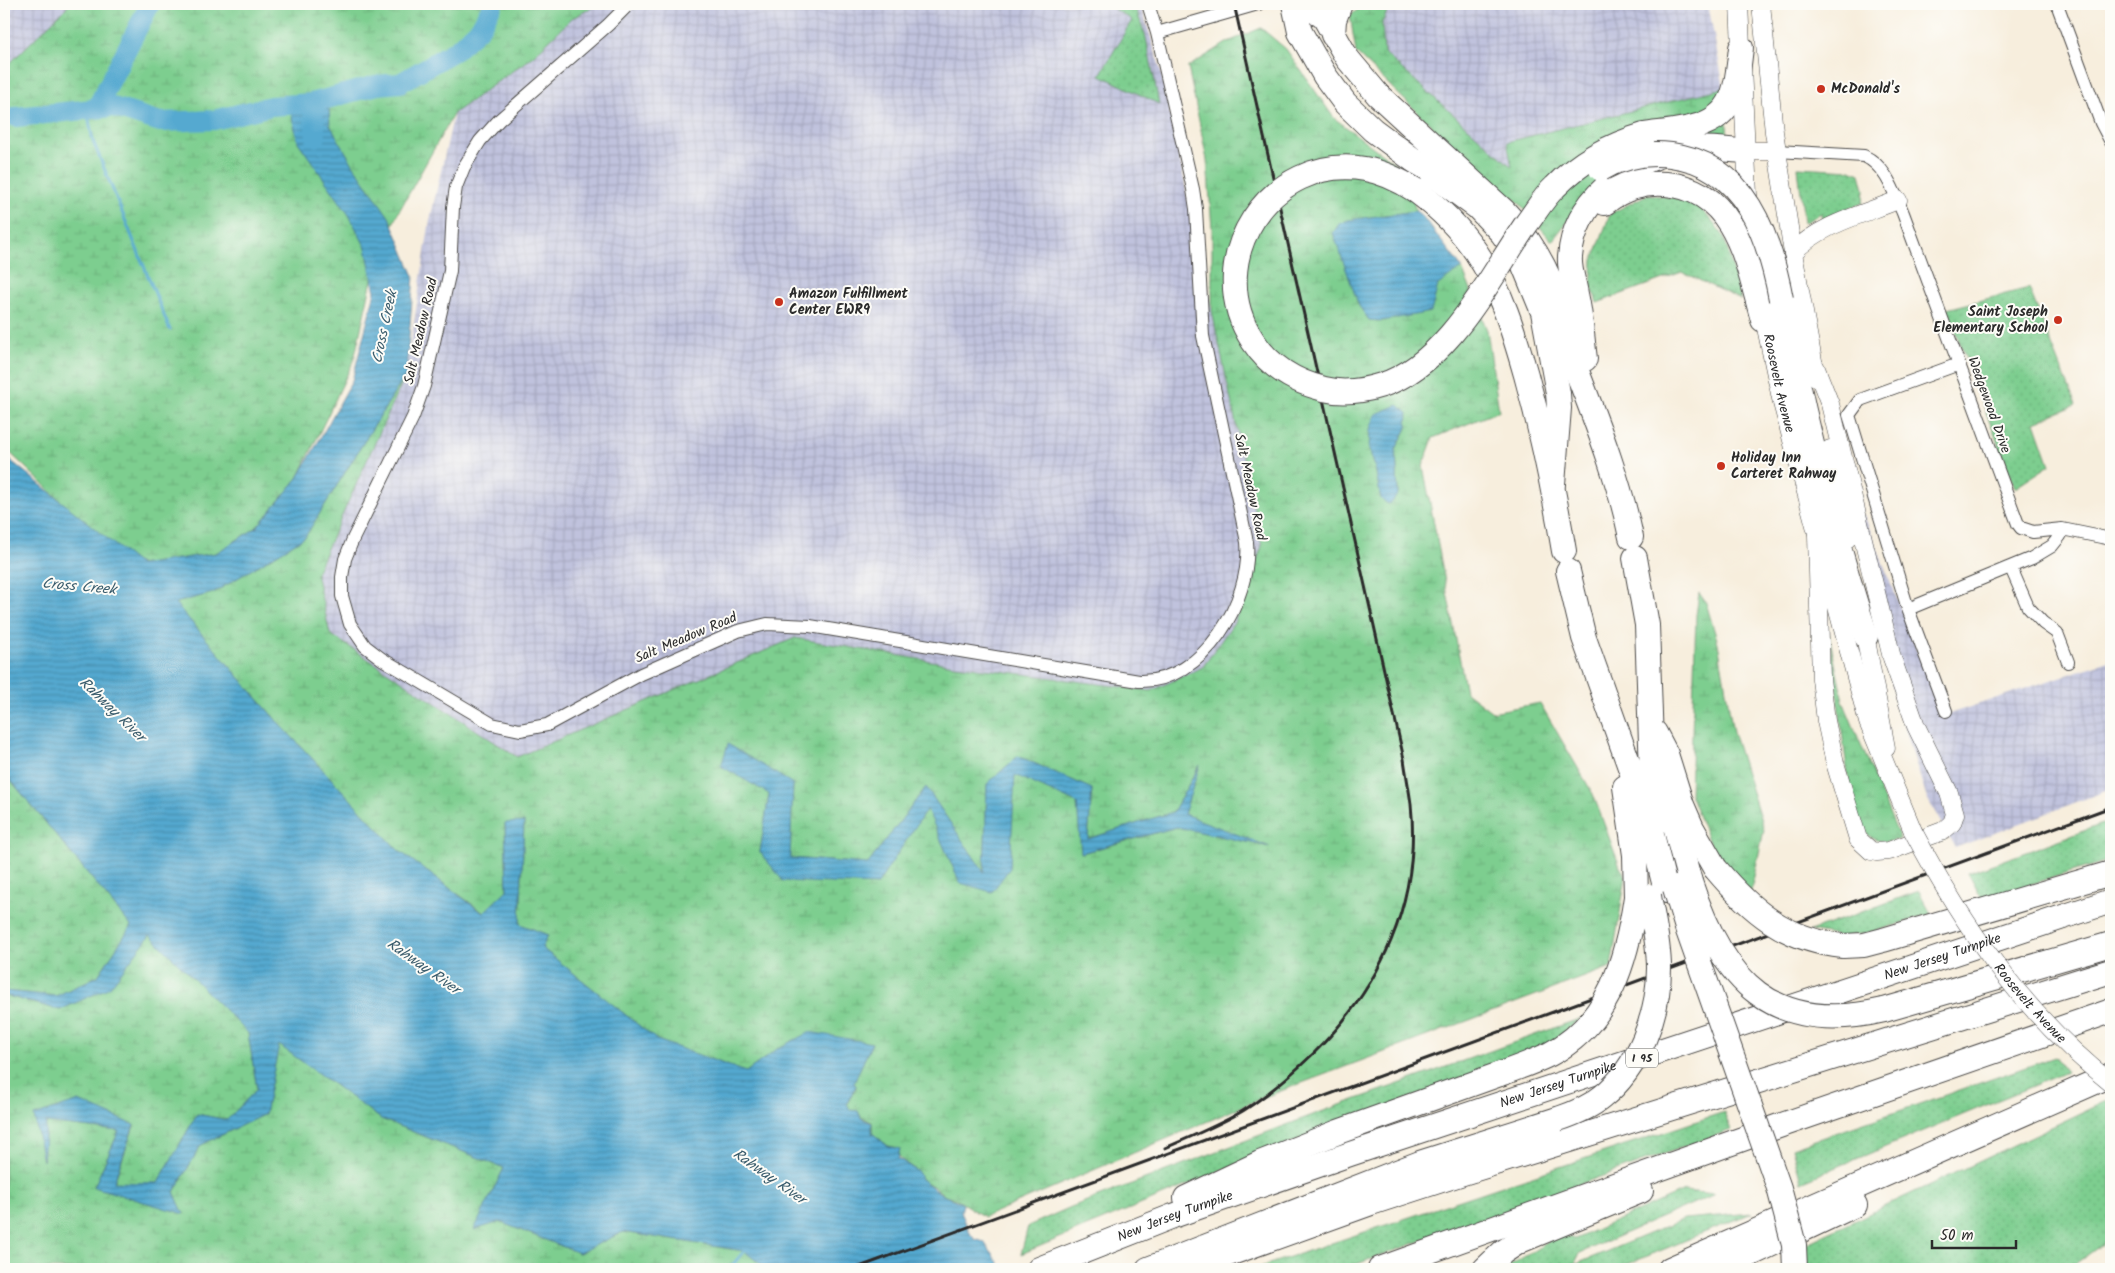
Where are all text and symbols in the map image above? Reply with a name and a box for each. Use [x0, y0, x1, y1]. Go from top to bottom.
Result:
place label: McDonald's [1831, 78, 1900, 100]
marker: McDonald's [1815, 83, 1827, 95]
street label: Salt Meadow Road [398, 275, 444, 386]
place label: Amazon Fulfillment Center EWR9 [789, 283, 909, 321]
water label: Cross Creek [366, 286, 405, 366]
marker: Amazon Fulfillment Center EWR9 [773, 296, 785, 308]
place label: Saint Joseph Elementary School [1934, 301, 2048, 339]
marker: Saint Joseph Elementary School [2052, 314, 2064, 326]
street label: Roosevelt Avenue [1757, 332, 1801, 436]
street label: Wedgewood Drive [1961, 354, 2017, 457]
street label: Salt Meadow Road [1228, 431, 1272, 543]
place label: Holiday Inn Carteret Rahway [1731, 447, 1837, 485]
marker: Holiday Inn Carteret Rahway [1715, 460, 1727, 472]
water label: Cross Creek [41, 572, 119, 602]
street label: Salt Meadow Road [632, 606, 741, 669]
water label: Rahway River [73, 672, 153, 750]
street label: New Jersey Turnpike [1881, 927, 2005, 987]
water label: Rahway River [382, 933, 467, 1003]
street label: Roosevelt Avenue [1988, 959, 2072, 1049]
road number: I 95 [1626, 1048, 1658, 1068]
street label: New Jersey Turnpike [1497, 1055, 1620, 1115]
water label: Rahway River [728, 1143, 813, 1213]
street label: New Jersey Turnpike [1114, 1185, 1237, 1248]
scale bar [1932, 1218, 2016, 1250]
text: 50 m [1940, 1224, 1974, 1248]

